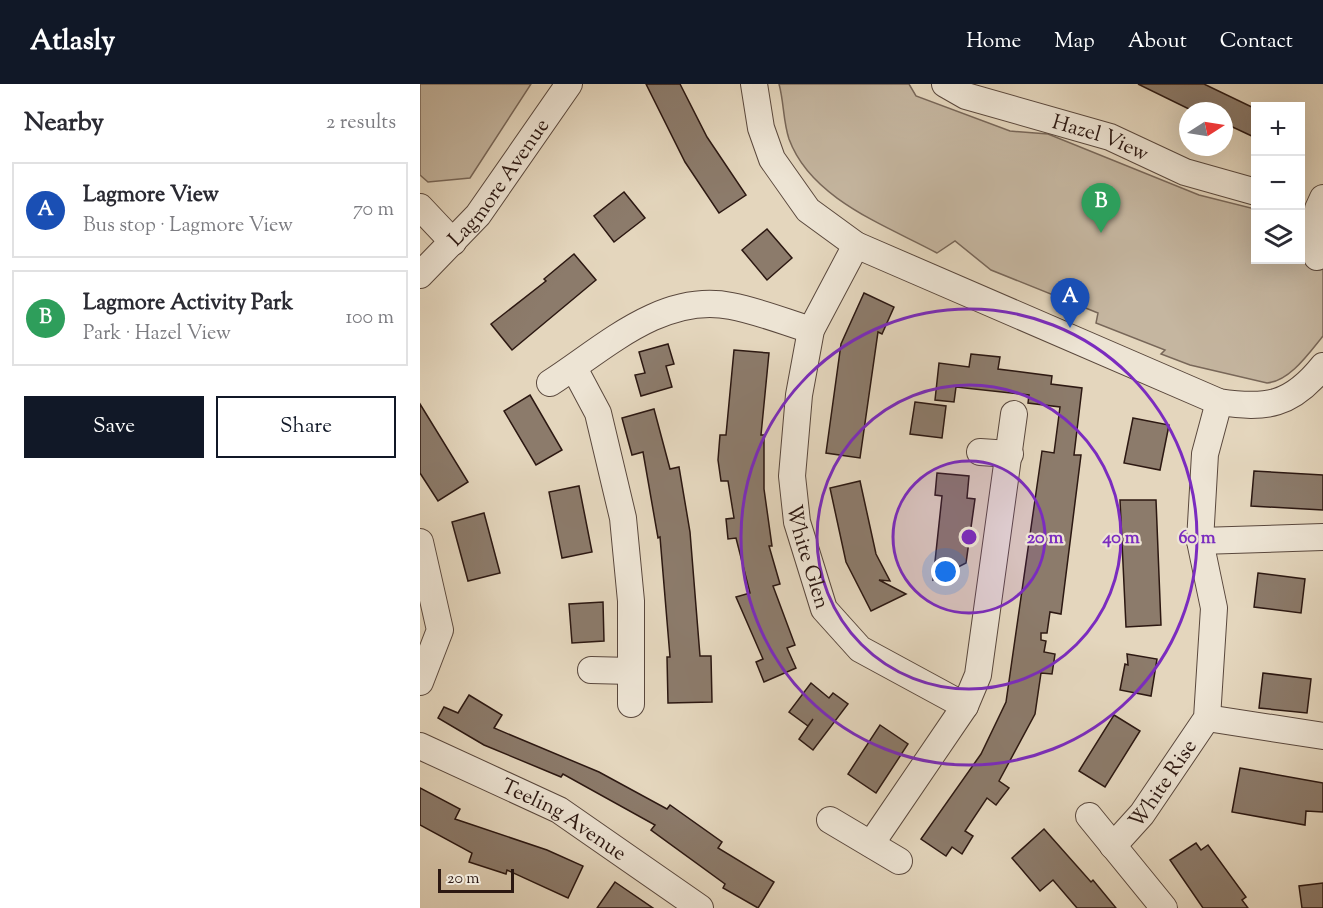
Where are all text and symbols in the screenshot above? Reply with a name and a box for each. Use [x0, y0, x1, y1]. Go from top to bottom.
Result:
text: Atlasly [30, 22, 115, 62]
text: Home [966, 27, 1021, 57]
text: Map [1054, 27, 1095, 57]
text: About [1128, 27, 1187, 57]
text: Contact [1220, 27, 1293, 57]
north arrow [1179, 102, 1233, 156]
map controls [1251, 102, 1305, 264]
button: + [1251, 102, 1305, 156]
text: Nearby [24, 105, 104, 142]
street label: Hazel View [1048, 108, 1153, 170]
text: 2 results [326, 109, 396, 138]
street label: Lagmore Avenue [442, 113, 558, 254]
button: − [1251, 156, 1305, 210]
text: Lagmore View [83, 180, 219, 212]
pin: B [1082, 184, 1120, 233]
text: A [37, 196, 54, 225]
text: 70 m [353, 196, 394, 225]
button: layers [1251, 210, 1305, 264]
text: Bus stop · Lagmore View [83, 212, 293, 241]
pin: A [1050, 278, 1090, 328]
text: Lagmore Activity Park [83, 288, 293, 320]
text: B [39, 304, 52, 333]
text: 100 m [345, 304, 394, 333]
text: Park · Hazel View [83, 320, 231, 349]
button: Save [24, 396, 204, 458]
button: Share [216, 396, 396, 458]
street label: White Glen [778, 503, 836, 613]
text: 20 m [1027, 526, 1063, 552]
text: 40 m [1101, 526, 1140, 552]
text: 60 m [1178, 526, 1216, 552]
centre of rings [959, 527, 979, 547]
your location [931, 557, 960, 586]
street label: White Rise [1123, 734, 1205, 836]
street label: Teeling Avenue [496, 772, 632, 869]
scale bar [438, 866, 514, 894]
text: 20 m [447, 868, 480, 891]

